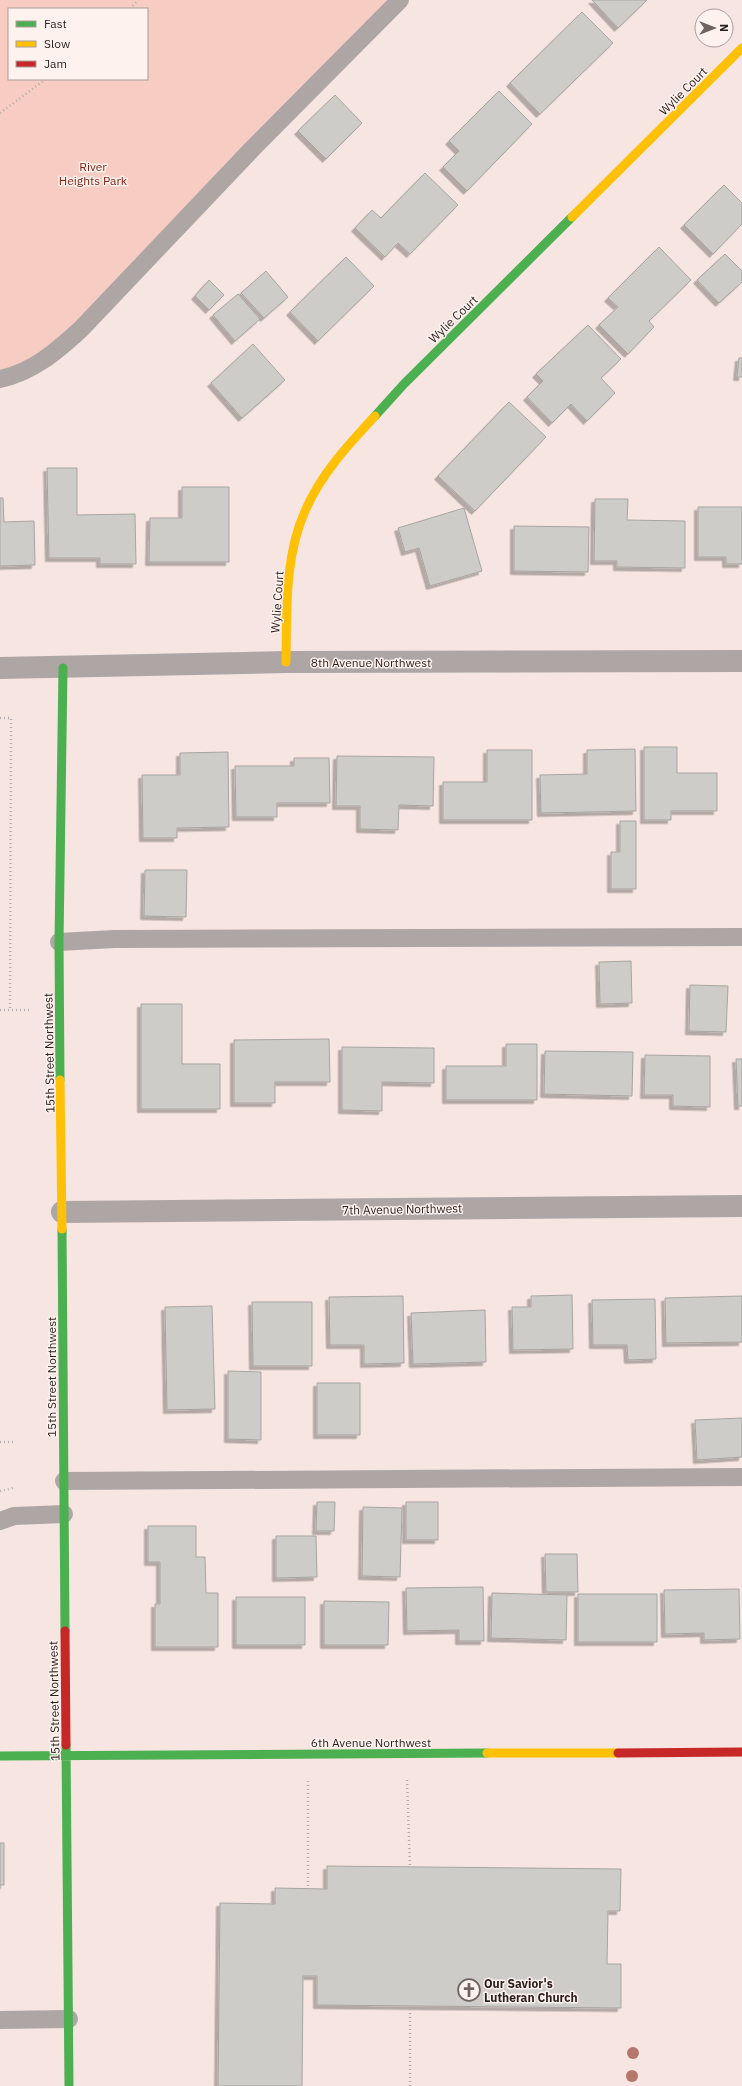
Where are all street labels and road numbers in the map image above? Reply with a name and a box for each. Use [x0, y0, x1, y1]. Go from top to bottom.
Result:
street label: Wylie Court [656, 64, 710, 118]
street label: Wylie Court [425, 292, 481, 346]
street label: Wylie Court [267, 571, 287, 633]
street label: 8th Avenue Northwest [311, 655, 431, 670]
street label: 15th Street Northwest [40, 993, 58, 1113]
street label: 7th Avenue Northwest [342, 1200, 462, 1218]
street label: 15th Street Northwest [44, 1317, 59, 1437]
street label: 15th Street Northwest [45, 1641, 63, 1761]
street label: 6th Avenue Northwest [311, 1735, 431, 1750]

